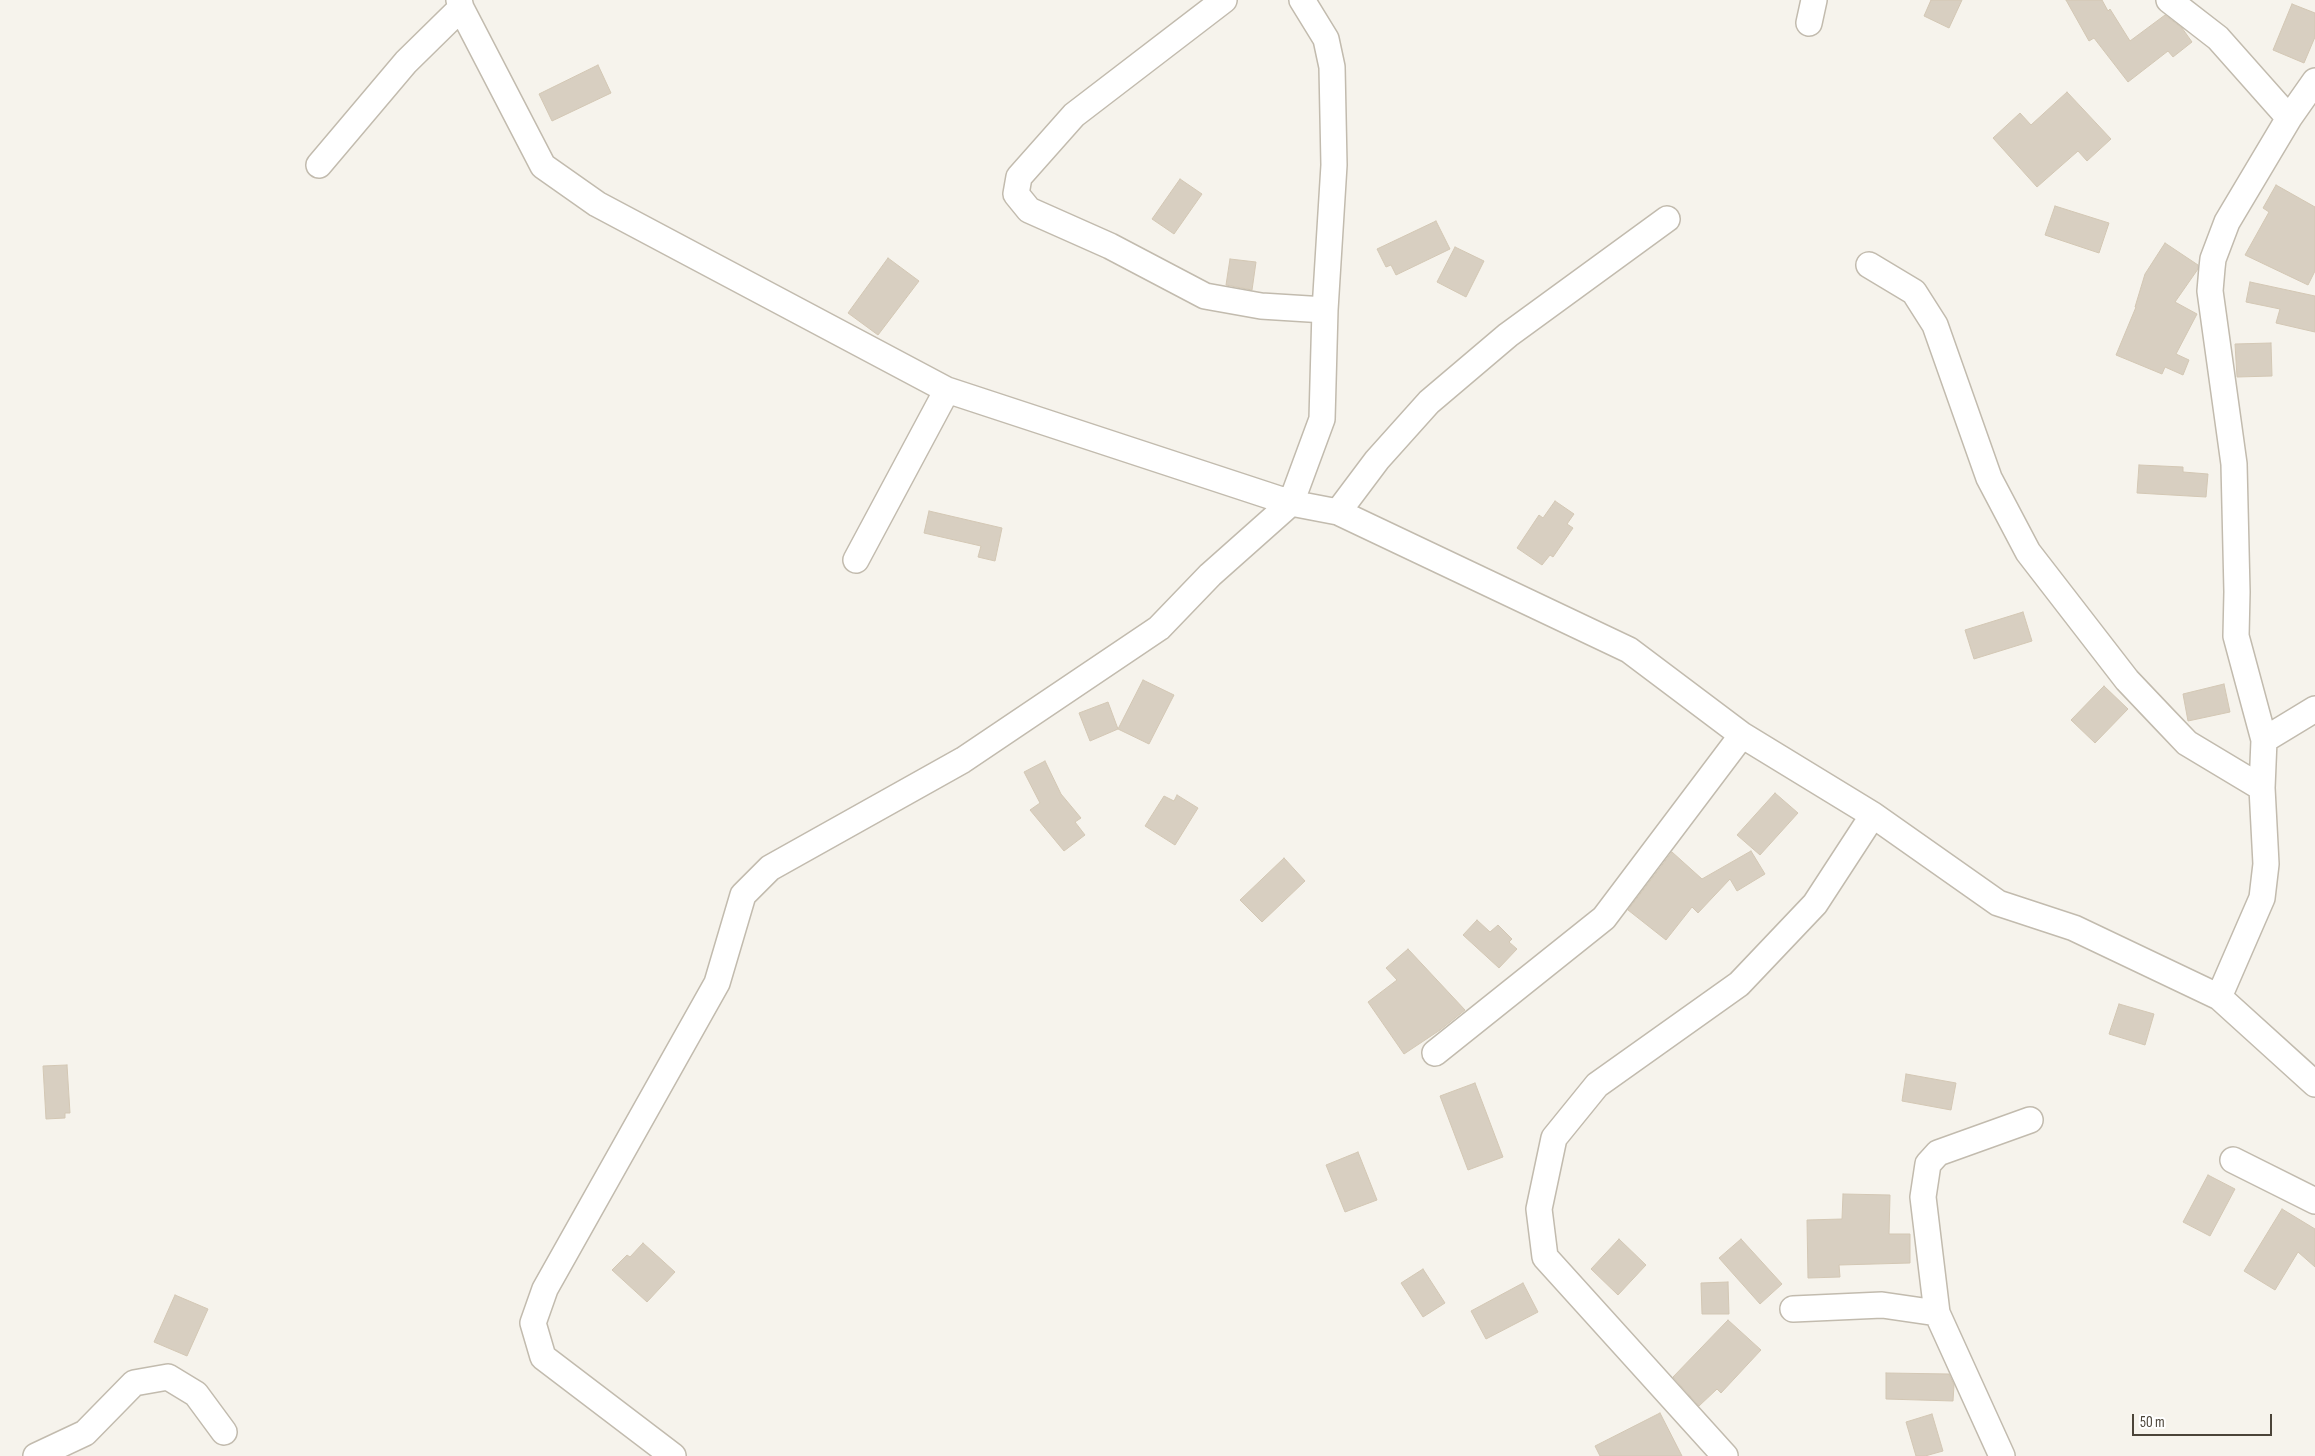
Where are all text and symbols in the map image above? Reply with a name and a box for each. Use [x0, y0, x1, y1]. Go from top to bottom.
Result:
scale bar [2135, 1404, 2275, 1436]
text: 50 m [2140, 1413, 2165, 1432]

